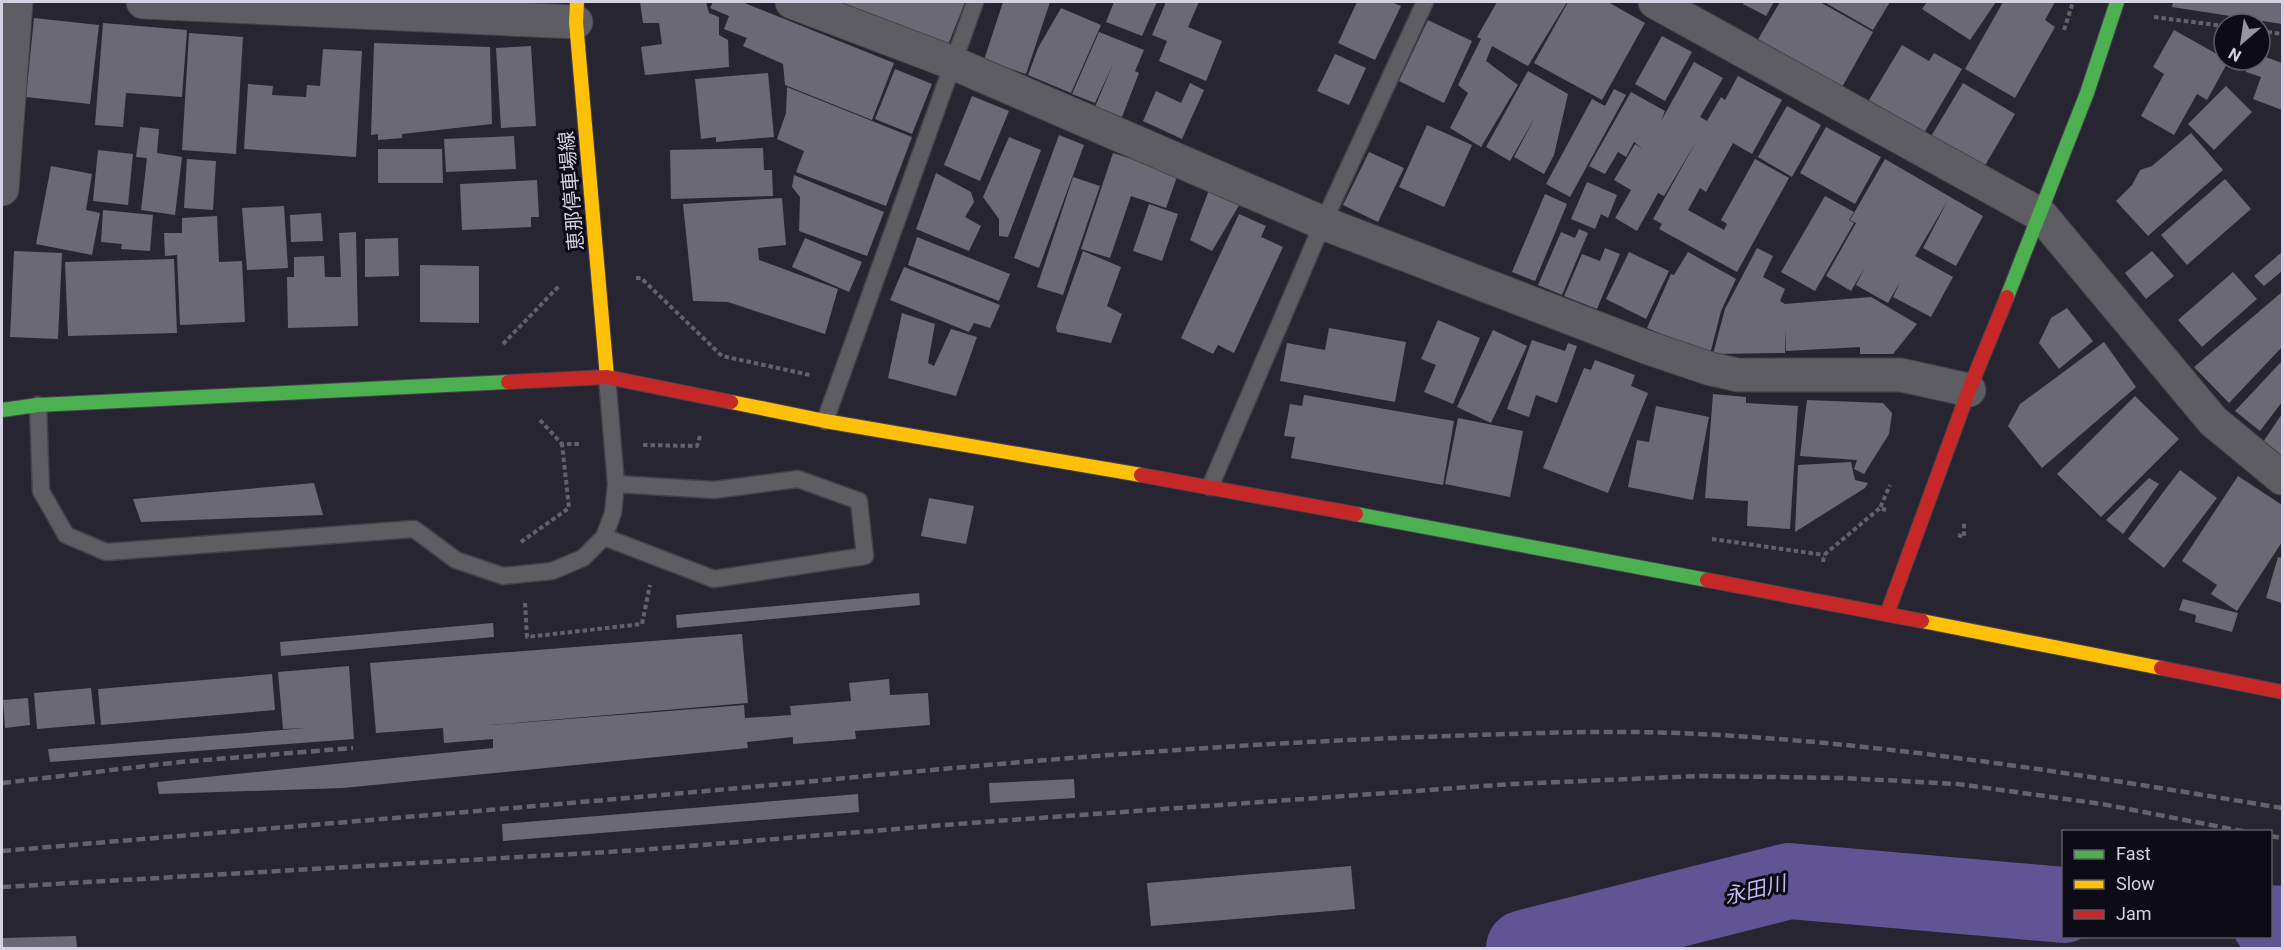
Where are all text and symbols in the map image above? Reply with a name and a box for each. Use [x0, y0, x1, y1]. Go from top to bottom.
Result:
north arrow [2212, 12, 2272, 72]
text: N [2225, 44, 2245, 66]
street label: 恵那停車場線 [554, 130, 588, 252]
legend [2062, 830, 2272, 938]
text: Fast [2116, 843, 2151, 864]
water label: 永田川 [1722, 871, 1790, 909]
text: Slow [2116, 873, 2155, 894]
text: Jam [2116, 903, 2152, 924]

